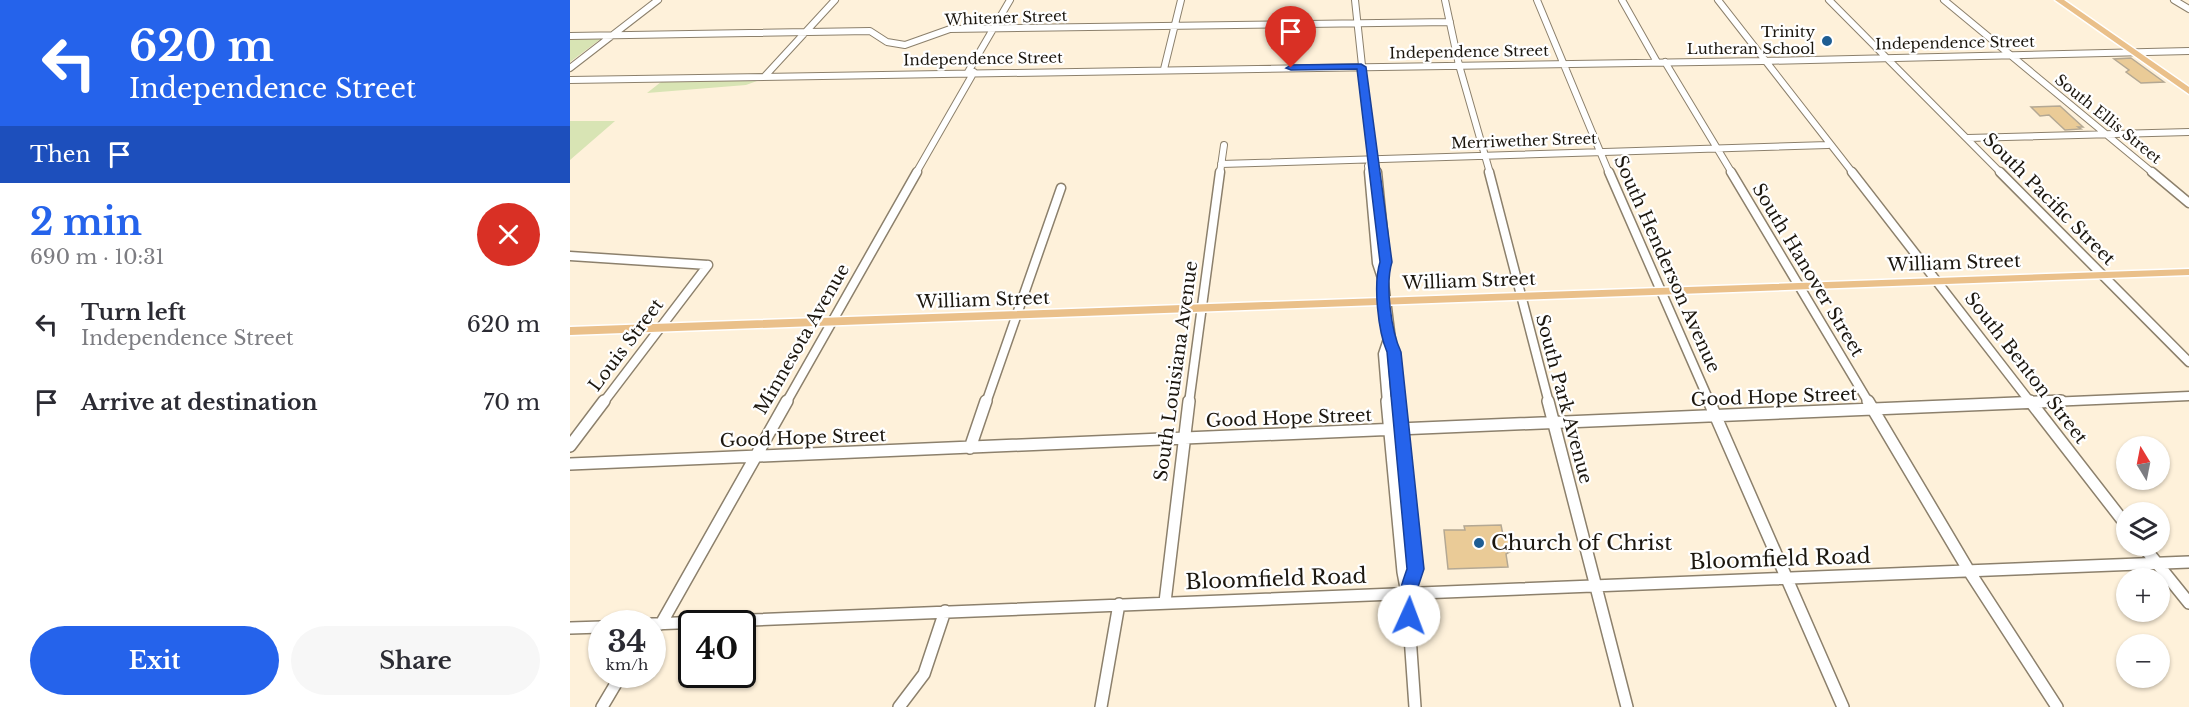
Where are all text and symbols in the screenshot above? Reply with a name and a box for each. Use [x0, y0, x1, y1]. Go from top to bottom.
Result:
street label: Whitener Street [943, 6, 1068, 29]
pin [1265, 6, 1316, 68]
icon: arrive [1274, 15, 1307, 48]
text: 620 m [129, 20, 274, 72]
place label: Trinity Lutheran School [1687, 22, 1815, 58]
icon: left [30, 24, 108, 102]
street label: Independence Street [1875, 32, 2035, 53]
marker: Trinity Lutheran School [1820, 34, 1834, 48]
street label: Independence Street [1389, 41, 1549, 62]
street label: Independence Street [903, 48, 1063, 69]
street label: South Ellis Street [2051, 70, 2166, 168]
text: Independence Street [129, 72, 416, 105]
street label: Merriwether Street [1451, 128, 1598, 153]
street label: South Pacific Street [1978, 128, 2120, 270]
icon: arrive [103, 138, 136, 171]
text: Then [30, 141, 91, 168]
street label: South Henderson Avenue [1609, 152, 1725, 376]
street label: South Hanover Street [1747, 179, 1869, 361]
text: 2 min [30, 200, 142, 245]
button: close [477, 203, 540, 266]
text: 690 m · 10:31 [30, 245, 165, 269]
street label: William Street [1886, 250, 2021, 276]
street label: South Louisiana Avenue [1150, 259, 1202, 483]
street label: Minnesota Avenue [750, 260, 854, 418]
street label: William Street [1401, 268, 1536, 294]
street label: William Street [915, 287, 1050, 313]
street label: South Benton Street [1960, 288, 2092, 448]
street label: Louis Street [584, 294, 668, 396]
text: Turn left [81, 299, 186, 326]
icon: left [30, 308, 63, 341]
text: 620 m [467, 311, 540, 338]
street label: South Park Avenue [1531, 312, 1597, 486]
text: Independence Street [81, 326, 294, 350]
street label: Good Hope Street [1691, 383, 1858, 411]
icon: arrive [30, 386, 63, 419]
text: Arrive at destination [81, 389, 318, 416]
text: 70 m [483, 389, 540, 416]
street label: Good Hope Street [1206, 404, 1373, 432]
street label: Good Hope Street [720, 424, 887, 452]
north arrow [2116, 436, 2170, 490]
map controls [2116, 436, 2170, 688]
button: layers [2116, 502, 2170, 556]
place label: Church of Christ [1491, 530, 1672, 556]
marker: Church of Christ [1472, 536, 1486, 550]
street label: Bloomfield Road [1689, 543, 1871, 575]
street label: Bloomfield Road [1185, 563, 1367, 595]
button: + [2116, 568, 2170, 622]
position arrow [1377, 584, 1441, 648]
speed limit sign: 40 [678, 610, 756, 688]
text: 34 [607, 623, 647, 660]
button: Exit [30, 626, 279, 695]
button: Share [291, 626, 540, 695]
button: − [2116, 634, 2170, 688]
text: km/h [606, 655, 648, 674]

